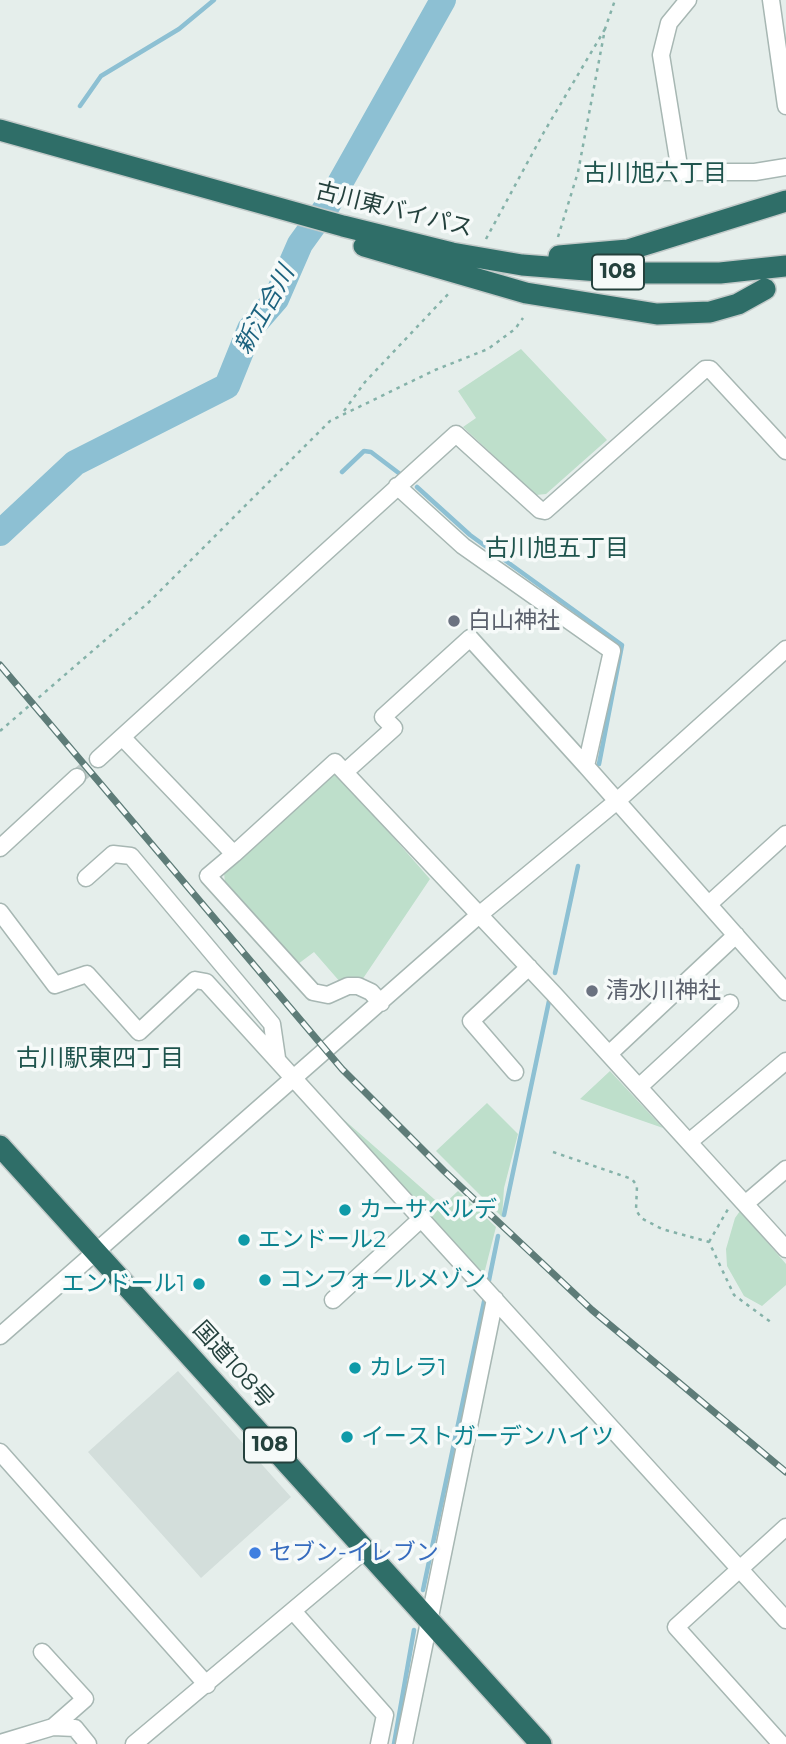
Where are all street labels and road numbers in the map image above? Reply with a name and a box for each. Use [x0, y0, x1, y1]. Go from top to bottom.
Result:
street label: 古川東バイパス [313, 177, 475, 243]
road number: 108 [592, 254, 644, 290]
street label: 国道108号 [187, 1316, 279, 1414]
road number: 108 [244, 1428, 296, 1462]

